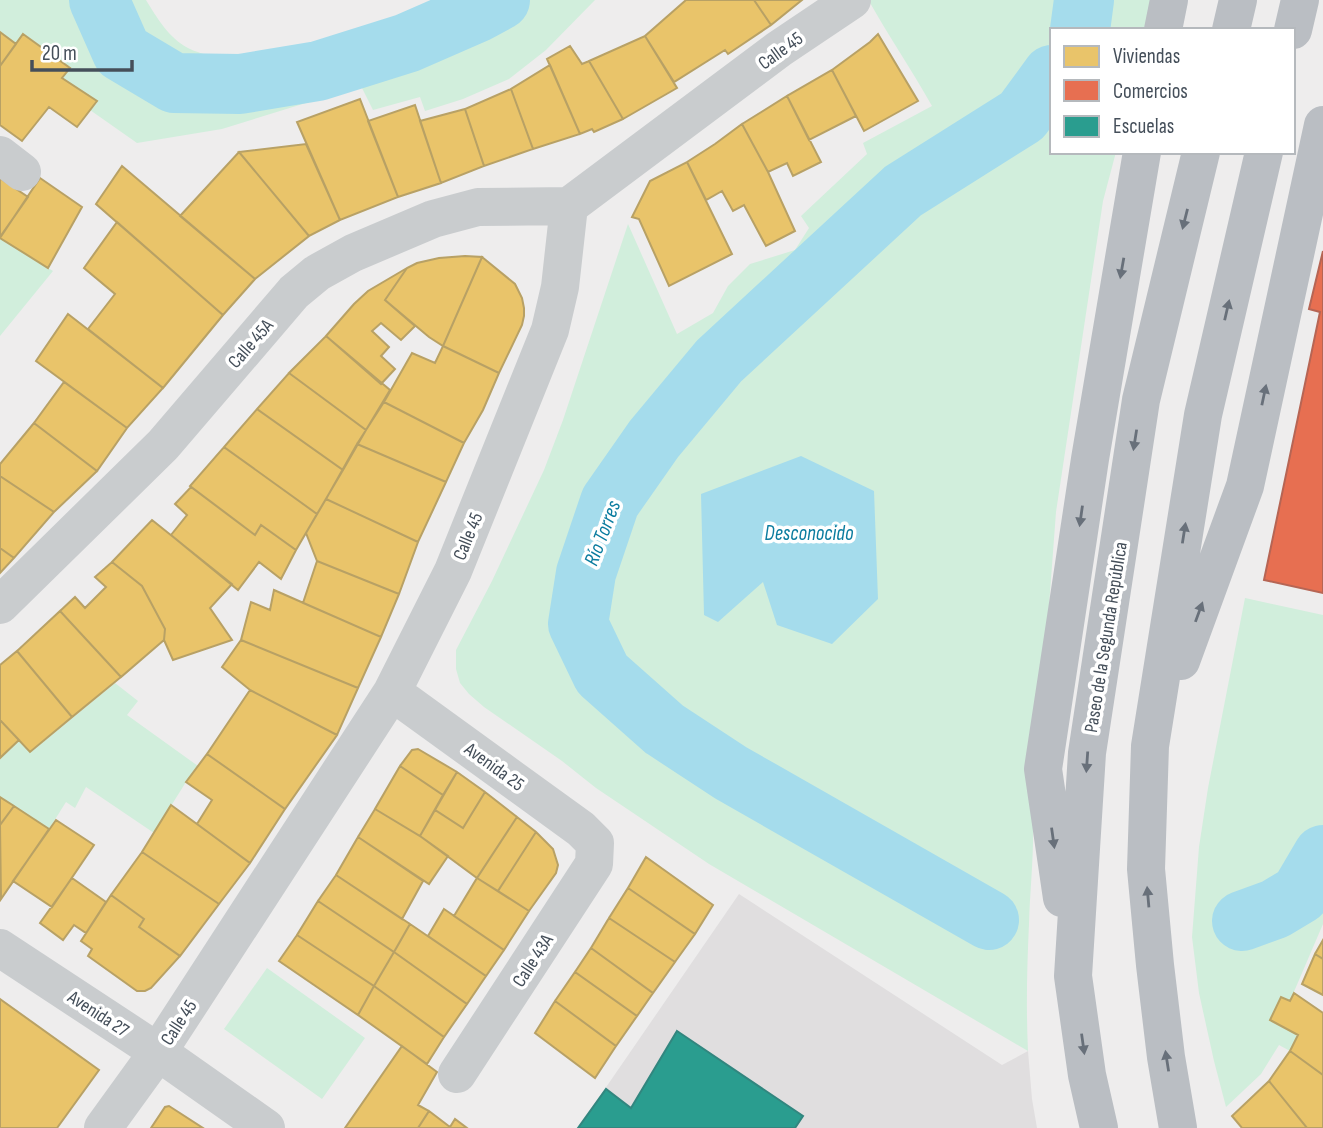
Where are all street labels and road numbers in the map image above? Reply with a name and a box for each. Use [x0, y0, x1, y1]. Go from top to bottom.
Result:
street label: Calle 45 [754, 27, 808, 75]
street label: Calle 45A [224, 314, 279, 373]
street label: Calle 45 [448, 509, 488, 564]
street label: Paseo de la Segunda República [1080, 540, 1133, 734]
street label: Avenida 25 [459, 737, 528, 797]
street label: Calle 43A [508, 929, 559, 991]
street label: Avenida 27 [63, 986, 133, 1043]
street label: Calle 45 [156, 996, 202, 1050]

